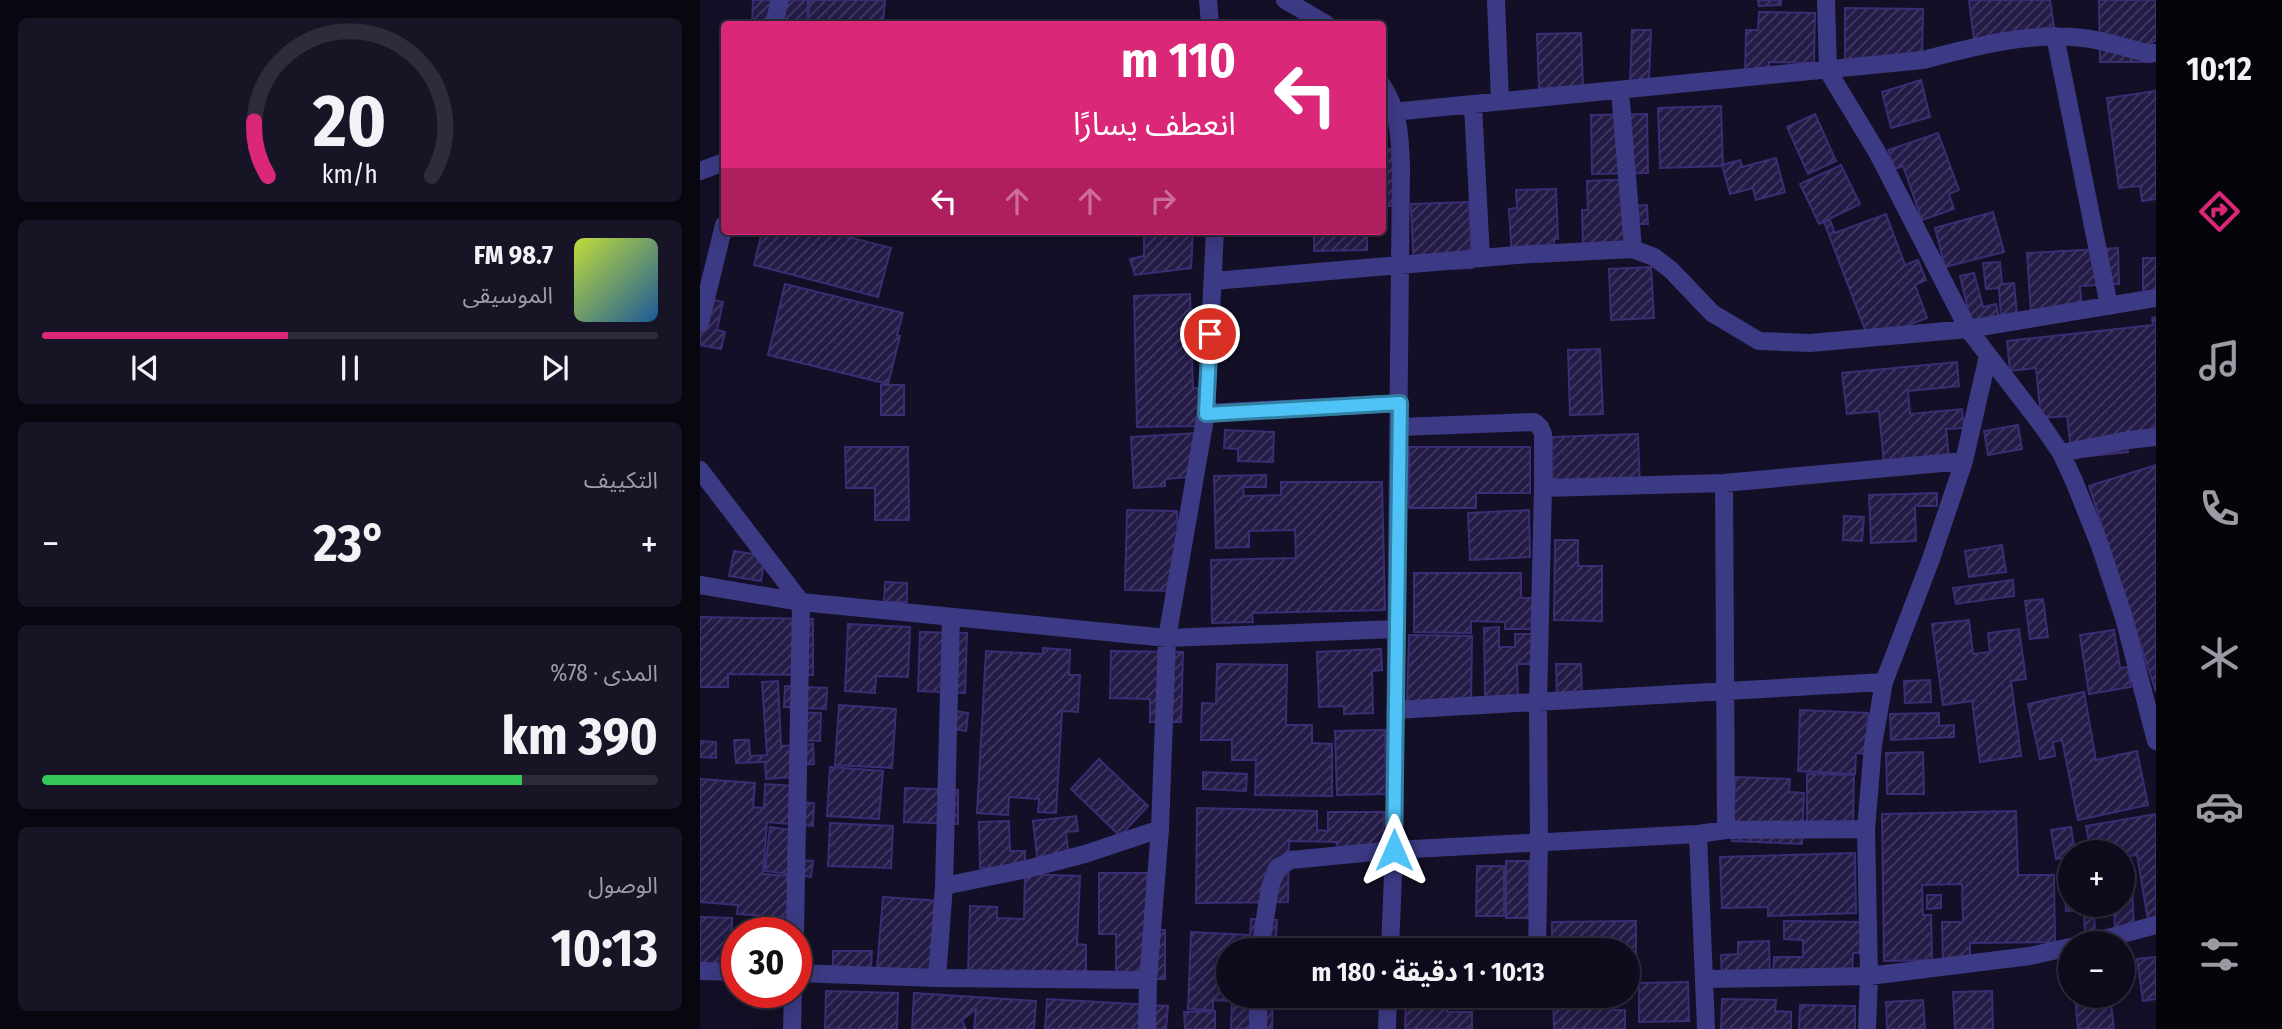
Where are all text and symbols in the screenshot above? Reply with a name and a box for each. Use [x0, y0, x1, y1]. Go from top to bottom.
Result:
text: 110 m [1121, 31, 1236, 90]
icon: left [1260, 49, 1351, 140]
text: 10:12 [2186, 50, 2252, 88]
text: 20 [312, 78, 387, 165]
text: انعطف يسارًا [1073, 105, 1236, 143]
text: km/h [322, 160, 378, 190]
icon: left [925, 182, 963, 220]
icon: ahead [998, 182, 1036, 220]
icon: ahead [1071, 182, 1109, 220]
icon: right [1144, 182, 1182, 220]
icon: directions [2195, 187, 2244, 236]
text: 98.7 FM [474, 240, 553, 271]
text: الموسيقى [462, 281, 553, 309]
pin [1180, 304, 1240, 364]
icon: arrive [1191, 315, 1229, 353]
icon: music [2195, 336, 2244, 385]
icon: previous [126, 349, 164, 387]
icon: pause [331, 349, 369, 387]
icon: next [536, 349, 574, 387]
text: التكييف [584, 466, 658, 494]
icon: phone [2195, 484, 2244, 533]
text: 23° [313, 512, 386, 575]
text: − [42, 521, 59, 567]
text: + [641, 521, 658, 567]
icon: climate [2195, 633, 2244, 682]
text: المدى · 78% [550, 659, 658, 687]
text: 390 km [502, 705, 658, 768]
icon: car [2195, 782, 2244, 831]
position arrow [1357, 813, 1431, 887]
map controls [2058, 840, 2135, 1008]
button: + [2058, 840, 2135, 917]
text: الوصول [588, 871, 658, 899]
text: 10:13 [551, 917, 658, 980]
speed limit sign: 30 [721, 917, 812, 1008]
icon: filters [2195, 930, 2244, 979]
button: − [2058, 931, 2135, 1008]
text: 10:13 · 1 دقيقة · 180 m [1311, 957, 1545, 988]

